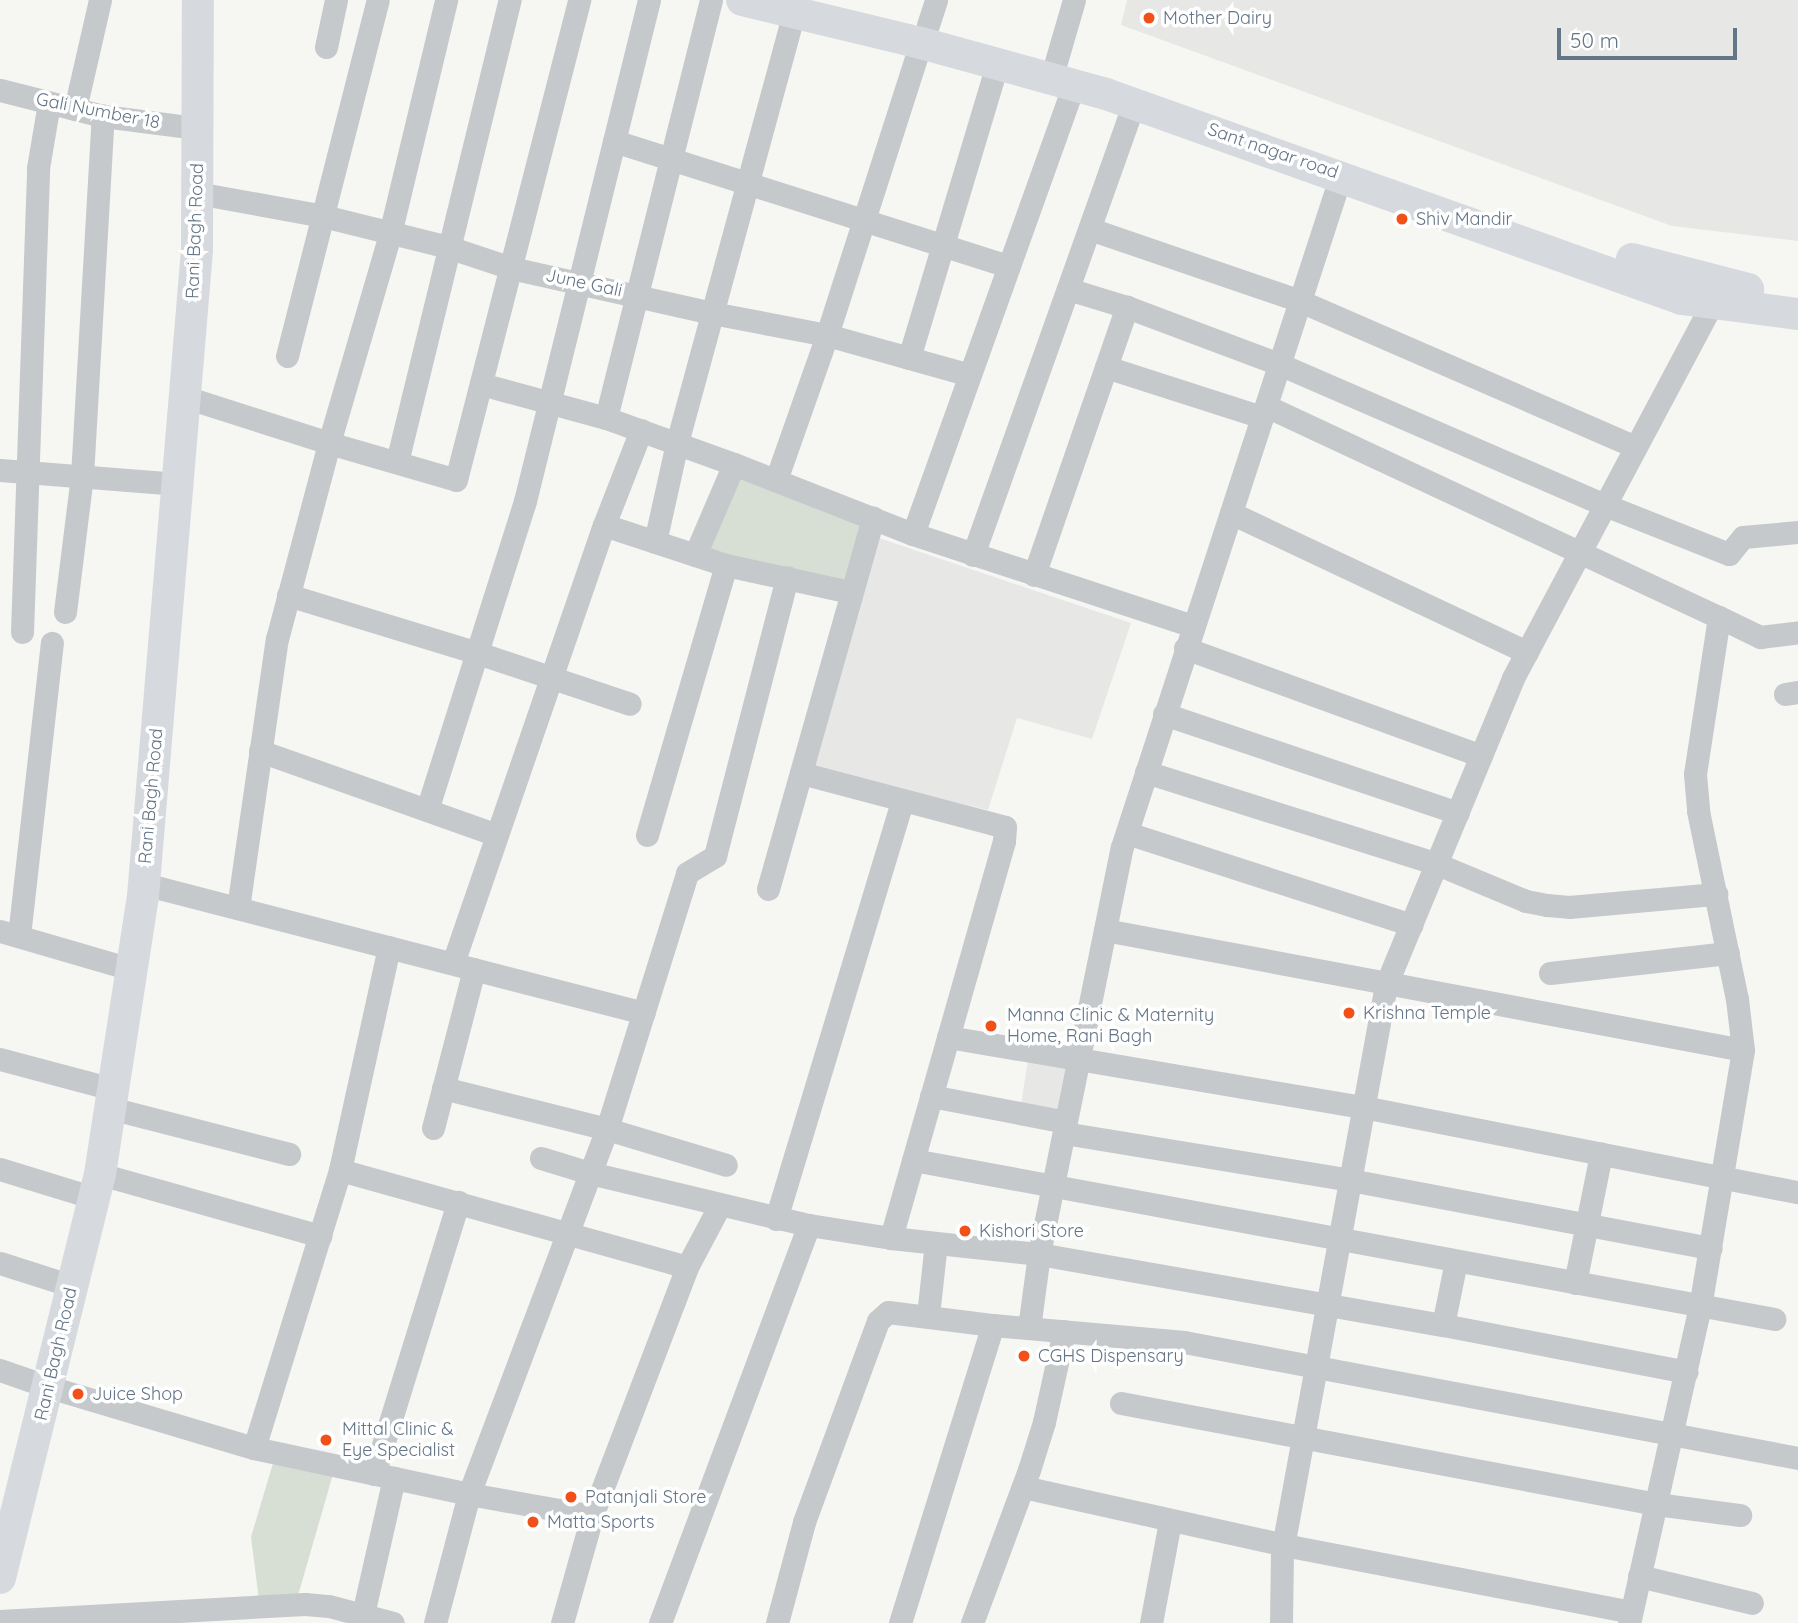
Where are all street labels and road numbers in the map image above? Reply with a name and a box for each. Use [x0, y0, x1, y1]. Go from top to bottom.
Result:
street label: Gali Number 18 [34, 88, 162, 134]
street label: Sant nagar road [1205, 119, 1341, 183]
street label: Rani Bagh Road [182, 163, 208, 299]
street label: June Gali [544, 264, 624, 302]
street label: Rani Bagh Road [134, 727, 168, 865]
street label: Rani Bagh Road [30, 1285, 82, 1423]

